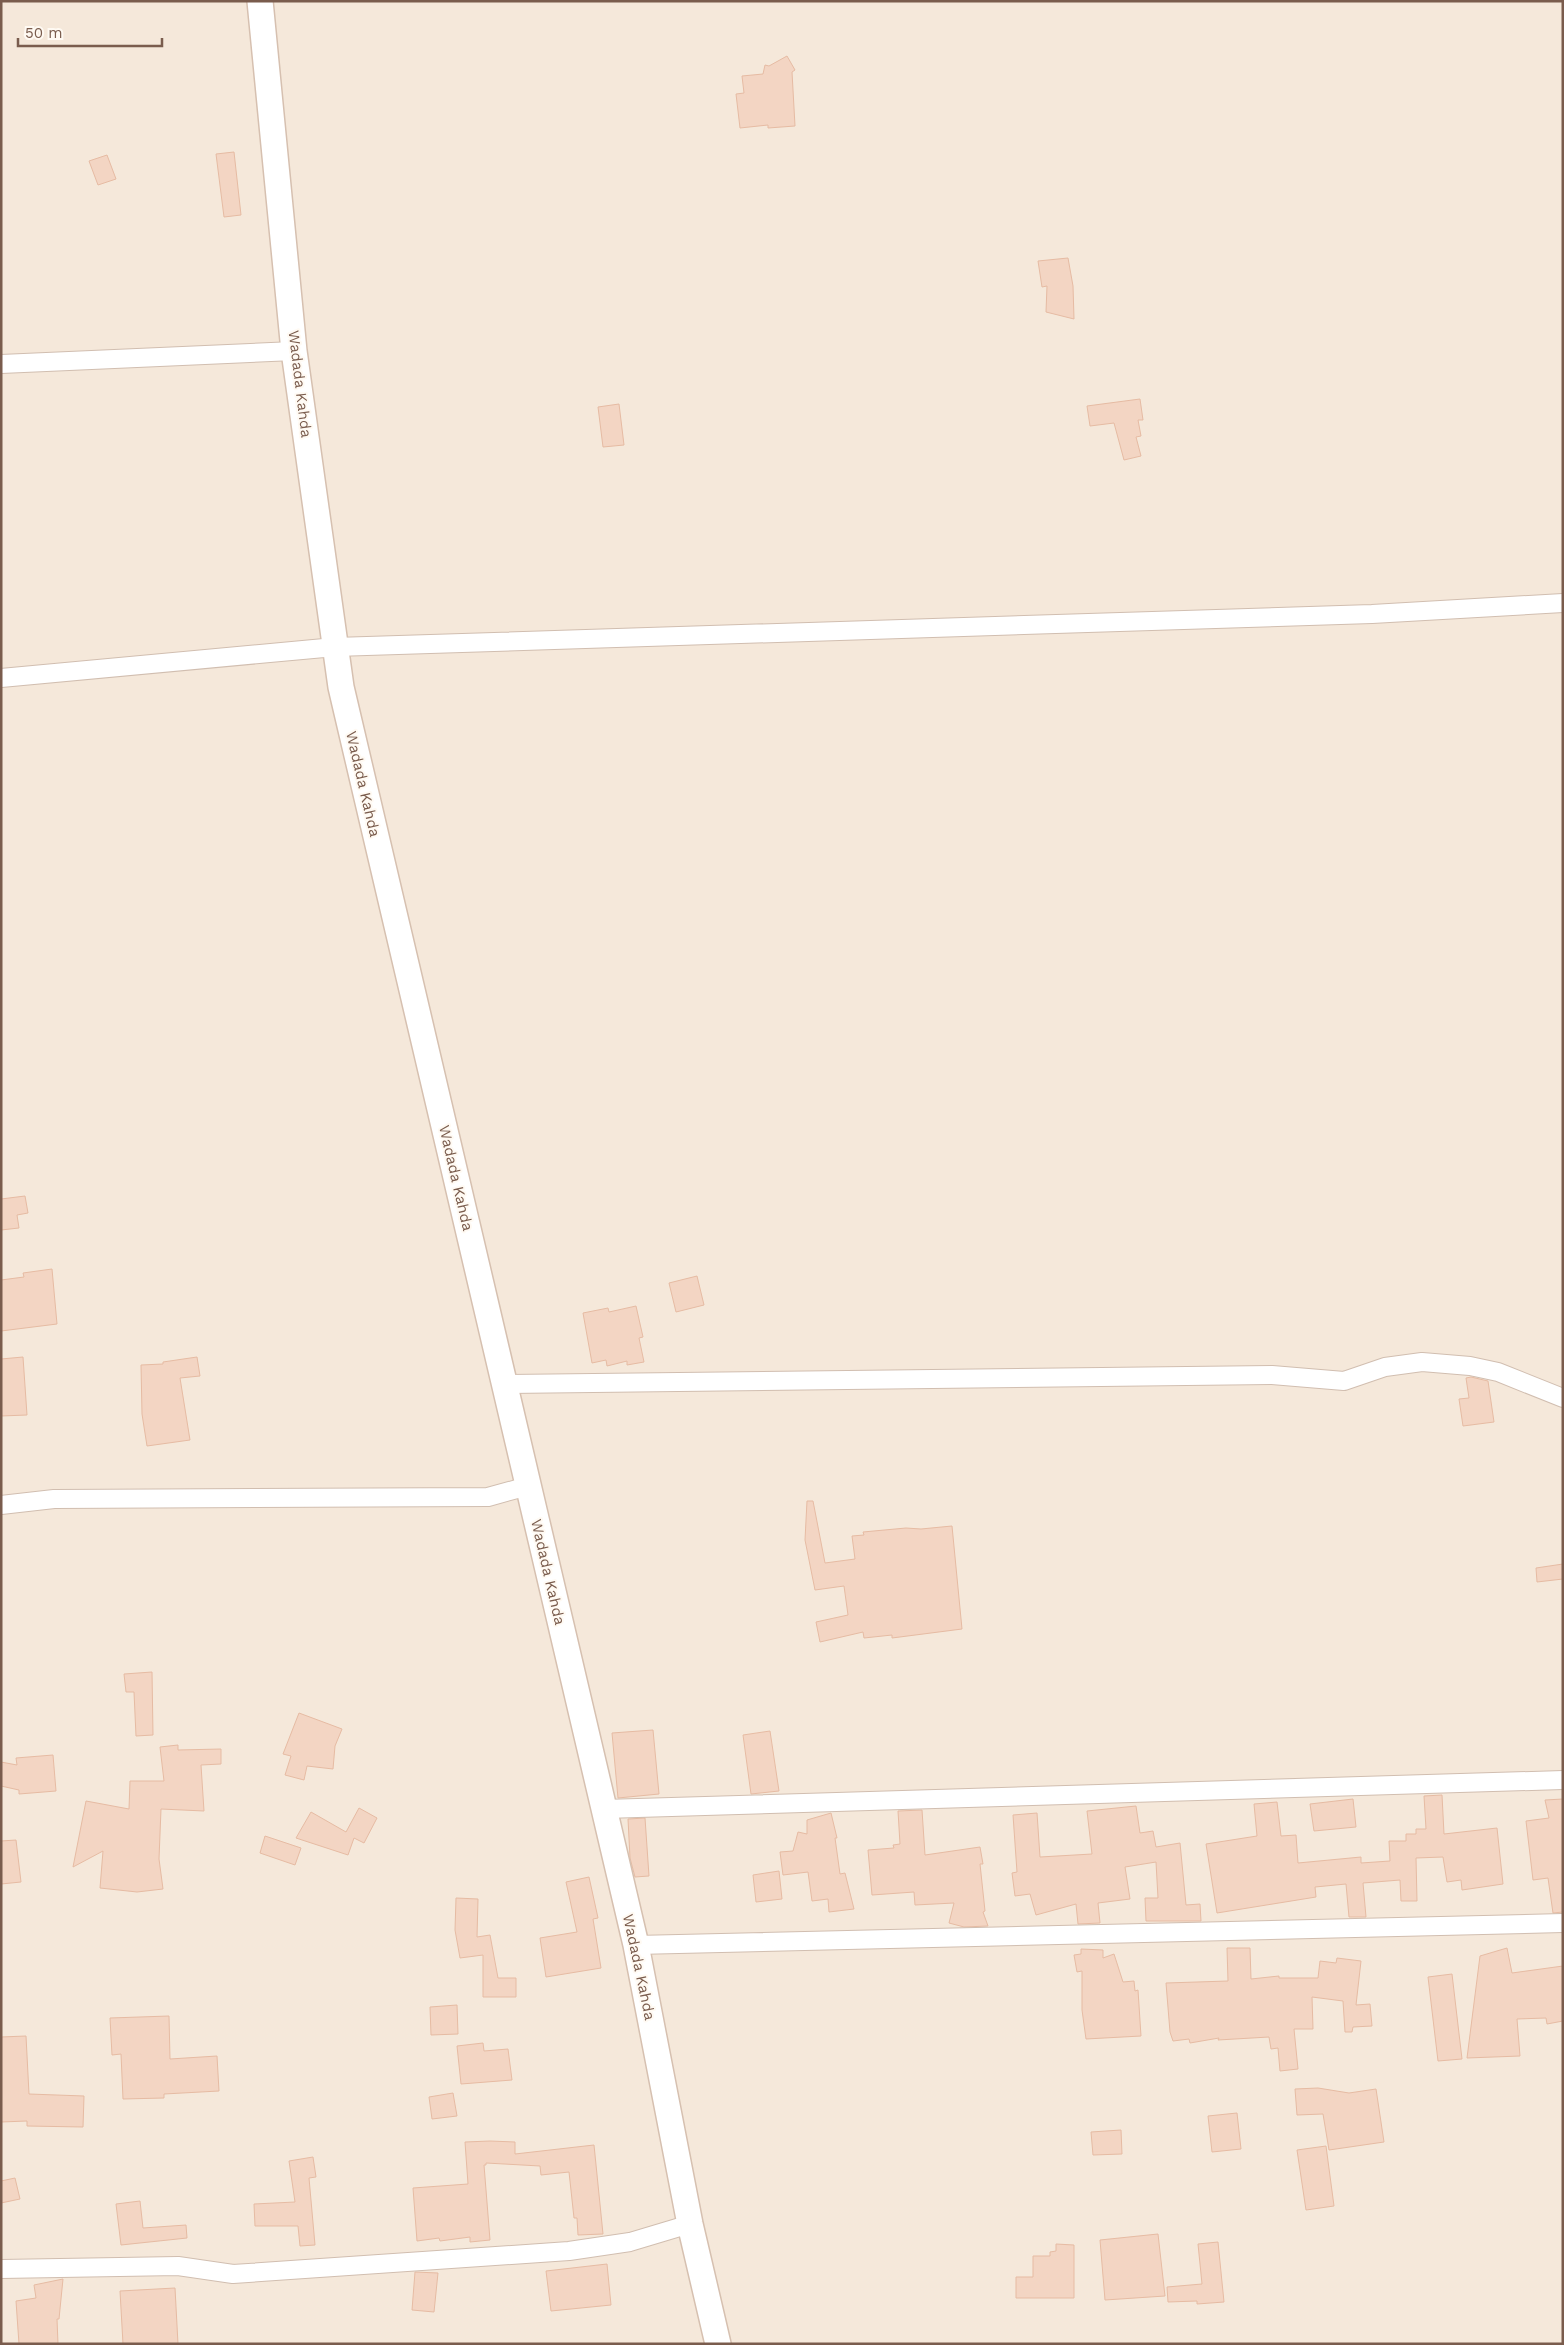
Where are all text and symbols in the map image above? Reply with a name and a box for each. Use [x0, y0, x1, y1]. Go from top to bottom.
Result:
scale bar [18, 15, 161, 47]
text: 50 m [25, 24, 62, 42]
street label: Wadada Kahda [284, 329, 316, 439]
street label: Wadada Kahda [342, 729, 384, 839]
street label: Wadada Kahda [435, 1123, 477, 1233]
street label: Wadada Kahda [527, 1517, 569, 1627]
street label: Wadada Kahda [619, 1912, 659, 2022]

